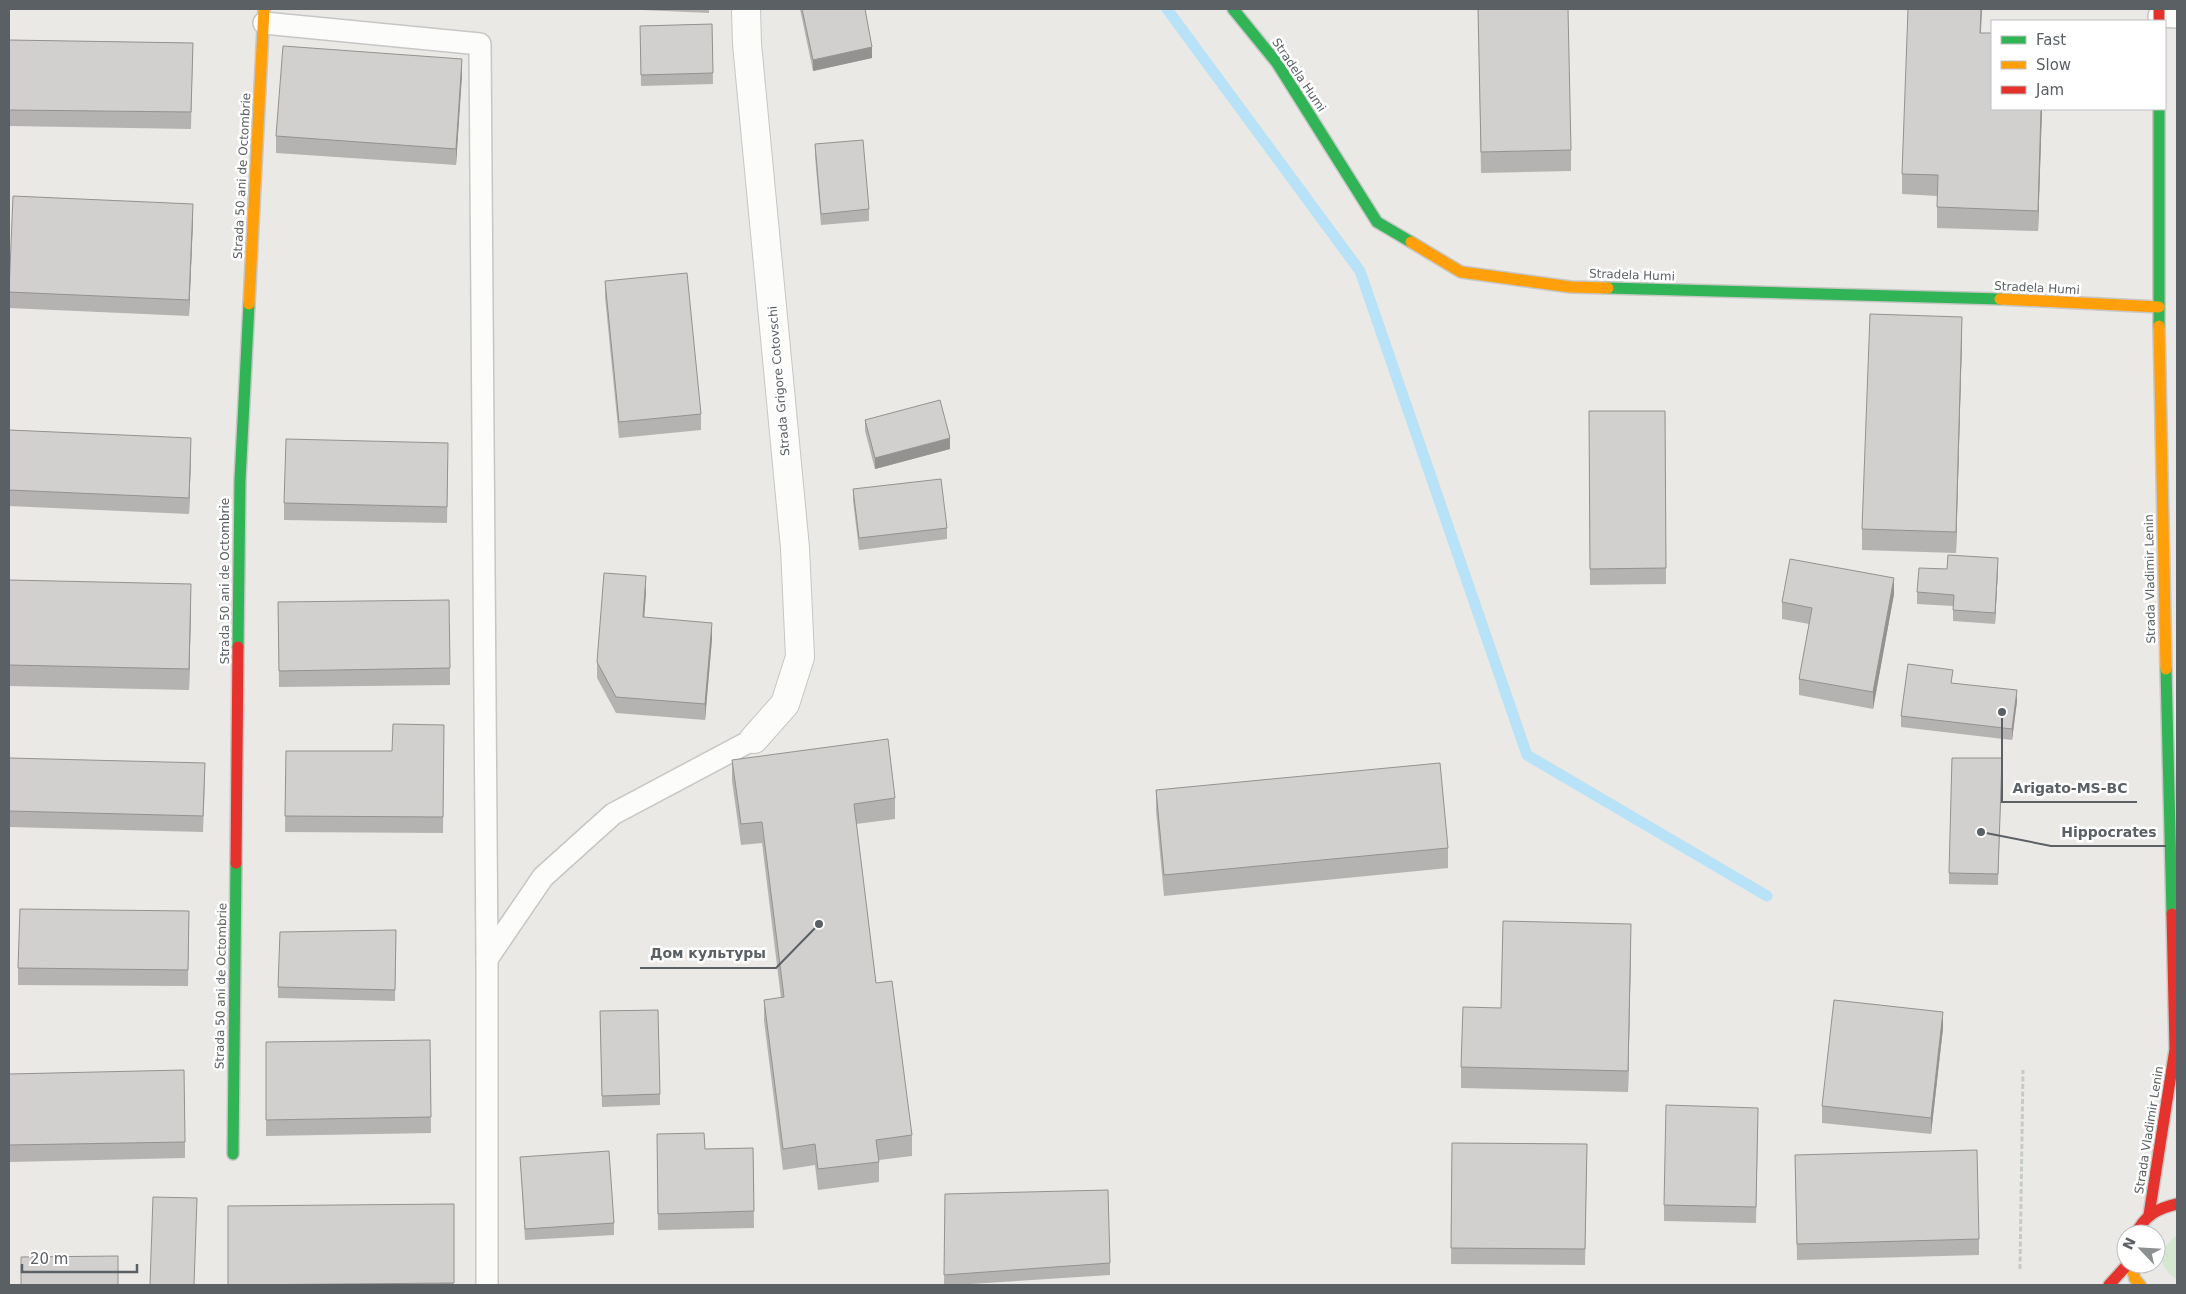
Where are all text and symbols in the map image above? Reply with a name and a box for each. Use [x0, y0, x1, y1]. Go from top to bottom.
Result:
legend [1991, 20, 2166, 110]
text: Fast [2036, 31, 2066, 49]
street label: Stradela Humi [1269, 36, 1329, 114]
text: Slow [2036, 56, 2071, 74]
text: Jam [2035, 81, 2064, 99]
street label: Strada 50 ani de Octombrie [231, 93, 253, 259]
street label: Stradela Humi [1589, 267, 1675, 283]
street label: Stradela Humi [1994, 279, 2080, 297]
street label: Strada Grigore Cotovschi [765, 305, 793, 457]
street label: Strada 50 ani de Octombrie [218, 498, 232, 664]
street label: Strada Vladimir Lenin [2142, 514, 2158, 644]
callout: Arigato-MS-BC [2002, 773, 2137, 802]
text: Arigato-MS-BC [2013, 780, 2127, 796]
callout: Hippocrates [2051, 817, 2166, 846]
text: Hippocrates [2061, 824, 2157, 840]
street label: Strada 50 ani de Octombrie [213, 903, 229, 1069]
callout: Дом культуры [640, 939, 776, 968]
text: Дом культуры [650, 945, 766, 961]
street label: Strada Vladimir Lenin [2132, 1065, 2166, 1195]
north arrow [2116, 1224, 2166, 1274]
text: N [2119, 1235, 2139, 1252]
scale bar [22, 1242, 138, 1274]
text: 20 m [30, 1250, 68, 1268]

